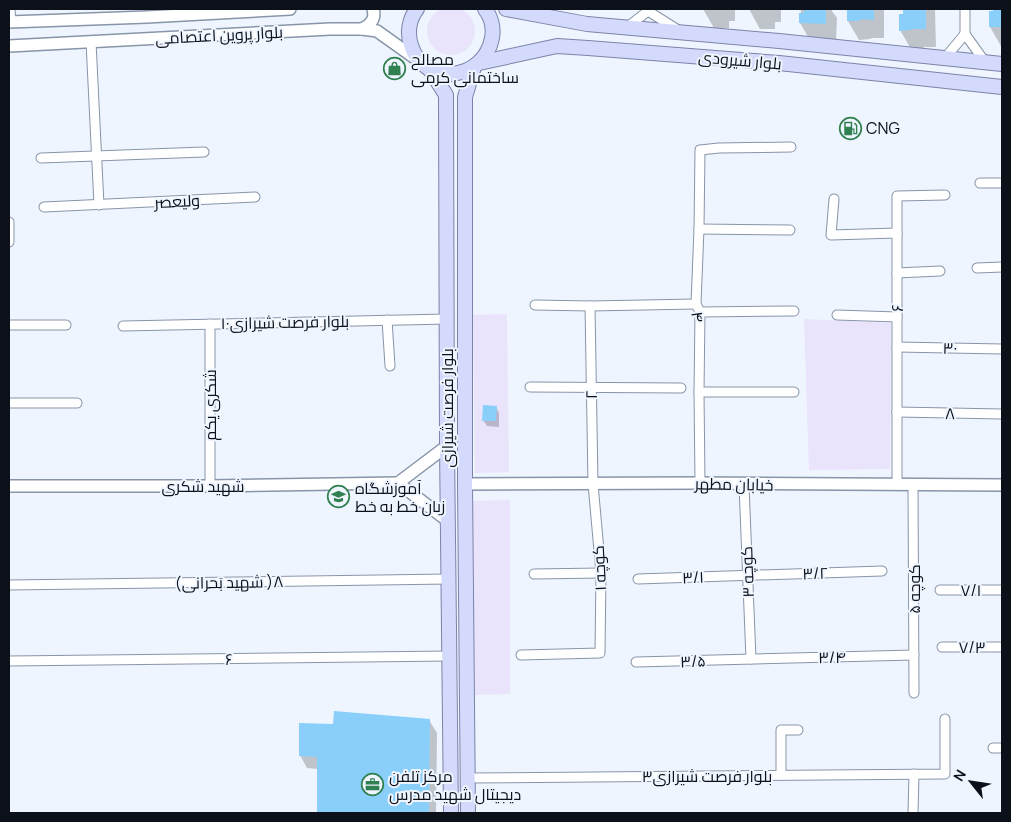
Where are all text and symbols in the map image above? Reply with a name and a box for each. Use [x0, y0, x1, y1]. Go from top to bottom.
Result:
street label: بلوار پروین اعتصامی [155, 21, 283, 50]
street label: بلوار شیرودی [697, 45, 783, 75]
place label: مصالح ساختمانی کرمی [411, 48, 519, 88]
shop icon: مصالح ساختمانی کرمی [383, 56, 407, 80]
fuel station icon: CNG [838, 116, 862, 140]
place label: CNG [866, 117, 900, 139]
street label: ولیعصر [153, 189, 200, 213]
street label: ۶ [886, 304, 908, 312]
street label: بلوار فرصت شیرازی۱۰ [221, 310, 349, 334]
street label: ۴ [686, 310, 710, 324]
street label: ۳۰ [942, 337, 958, 359]
street label: بلوار فرصت شیرازی [436, 348, 458, 468]
street label: شکری یکم [199, 369, 222, 441]
street label: ۲ [580, 391, 602, 399]
street label: ۸ [945, 402, 955, 424]
street label: خیابان مطهر [693, 472, 774, 496]
street label: شهید شکری [161, 475, 245, 497]
place label: آموزشگاه زبان خط به خط [355, 477, 445, 517]
school or university icon: آموزشگاه زبان خط به خط [327, 485, 351, 509]
street label: کوچه ۱ [587, 545, 612, 591]
street label: کوچه ۳ [735, 546, 760, 598]
street label: ۳/۲ [802, 562, 828, 584]
street label: کوچه ۵ [903, 564, 926, 614]
street label: ۳/۱ [682, 566, 704, 588]
street label: (شهید بَحرانی )۸ [175, 570, 283, 594]
street label: ۷/۱ [960, 579, 982, 601]
street label: ۷/۳ [959, 636, 986, 658]
street label: ۳/۴ [818, 646, 846, 668]
street label: ۶ [225, 648, 233, 670]
street label: ۳/۵ [680, 650, 706, 672]
north arrow [946, 757, 996, 807]
place label: مرکز تلفن دیجیتال شهید مدرس [389, 765, 521, 805]
street label: ۳بلوار فرصت شیرازی [642, 765, 772, 787]
text: N [949, 766, 970, 784]
office icon: مرکز تلفن دیجیتال شهید مدرس [361, 773, 385, 797]

